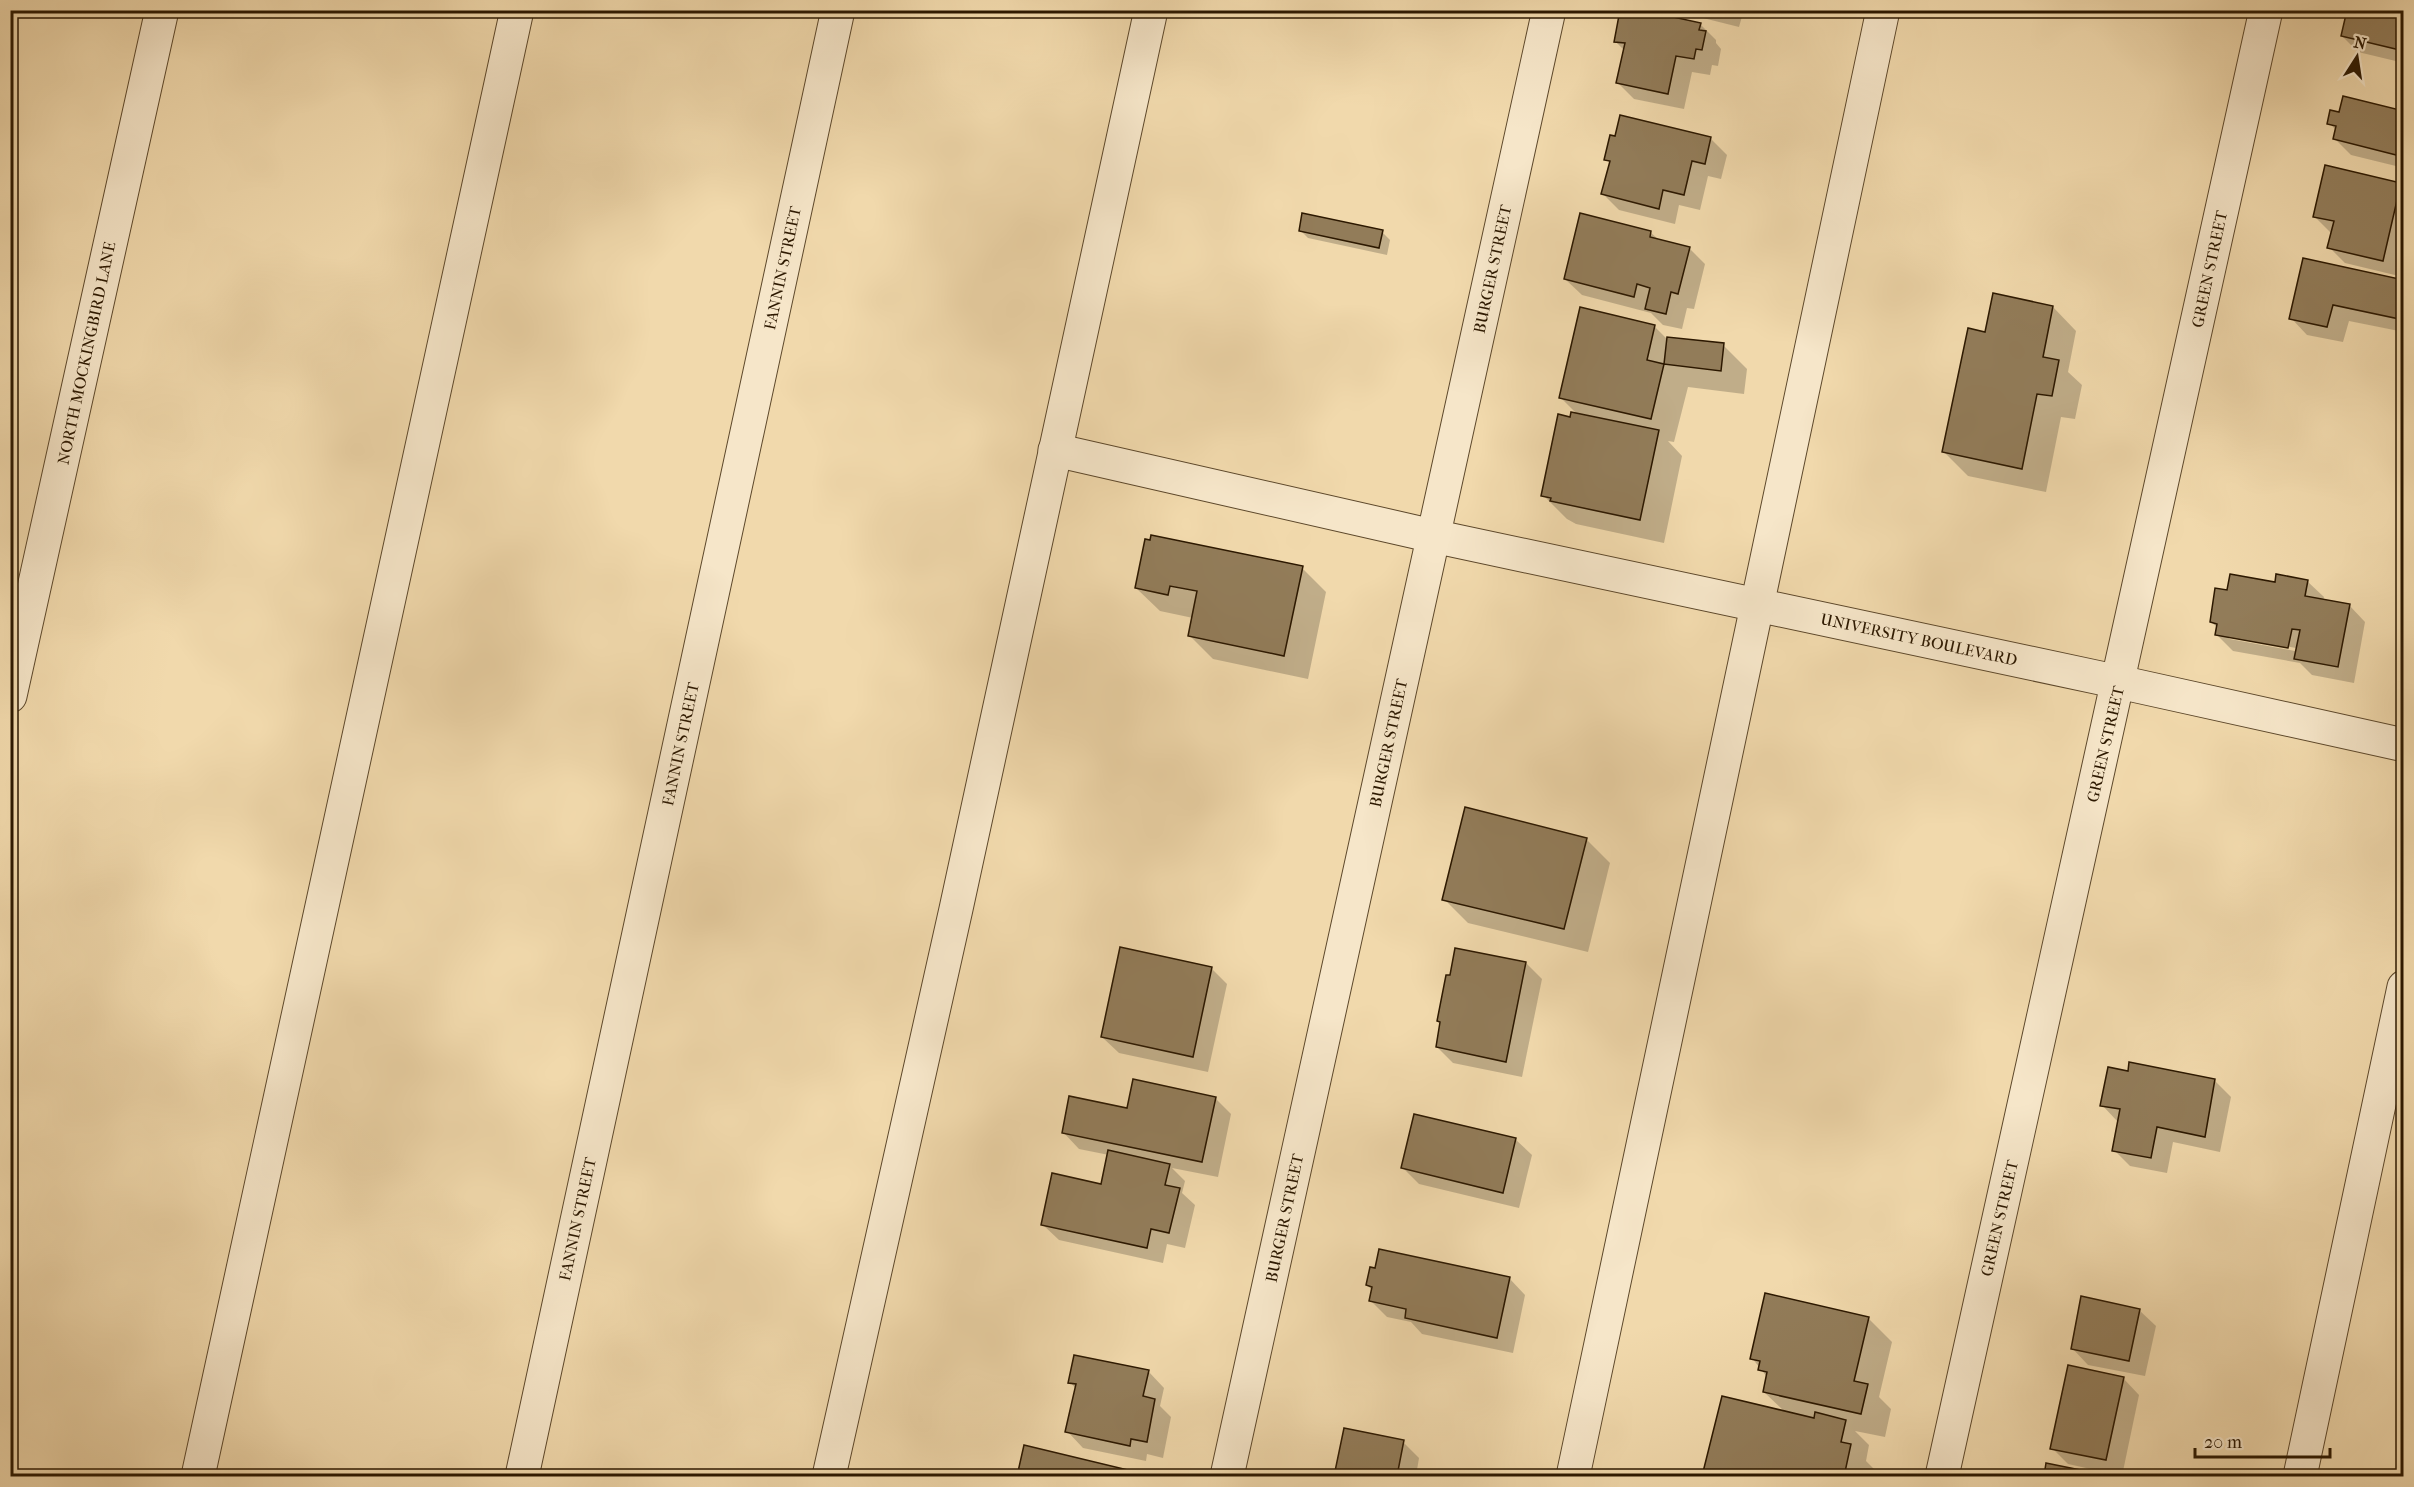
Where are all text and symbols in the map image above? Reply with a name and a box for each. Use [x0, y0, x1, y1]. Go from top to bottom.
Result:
north arrow [2327, 27, 2387, 87]
text: N [2352, 32, 2369, 54]
street label: BURGER STREET [1470, 203, 1515, 335]
street label: FANNIN STREET [760, 204, 805, 332]
street label: GREEN STREET [2188, 209, 2231, 329]
street label: NORTH MOCKINGBIRD LANE [54, 240, 119, 466]
street label: UNIVERSITY BOULEVARD [1819, 609, 2019, 670]
street label: BURGER STREET [1366, 677, 1411, 809]
street label: FANNIN STREET [658, 680, 703, 808]
street label: GREEN STREET [2083, 684, 2128, 804]
street label: BURGER STREET [1262, 1152, 1307, 1284]
street label: FANNIN STREET [555, 1155, 600, 1283]
street label: GREEN STREET [1977, 1158, 2022, 1278]
scale bar [2195, 1421, 2330, 1459]
text: 20 m [2204, 1432, 2242, 1453]

